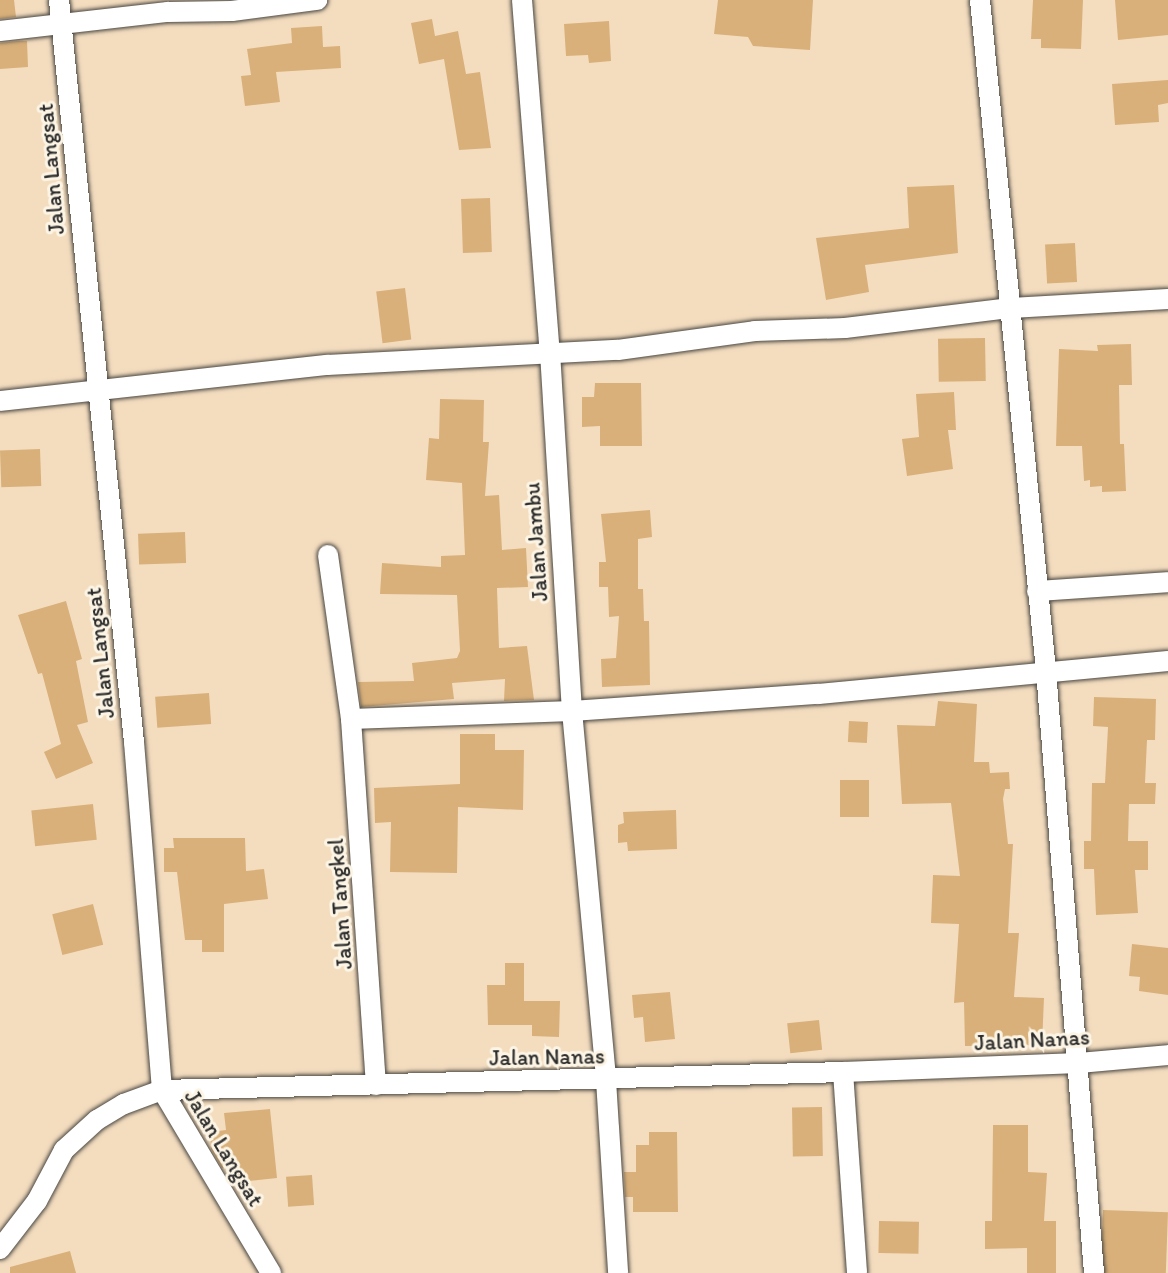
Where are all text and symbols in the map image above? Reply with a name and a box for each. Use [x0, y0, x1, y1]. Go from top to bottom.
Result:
street label: Jalan Langsat [32, 103, 70, 235]
street label: Jalan Jambu [519, 482, 553, 602]
street label: Jalan Langsat [80, 587, 120, 719]
street label: Jalan Tangkel [322, 839, 358, 969]
street label: Jalan Nanas [974, 1024, 1090, 1056]
street label: Jalan Nanas [489, 1043, 605, 1071]
street label: Jalan Langsat [179, 1085, 269, 1211]

